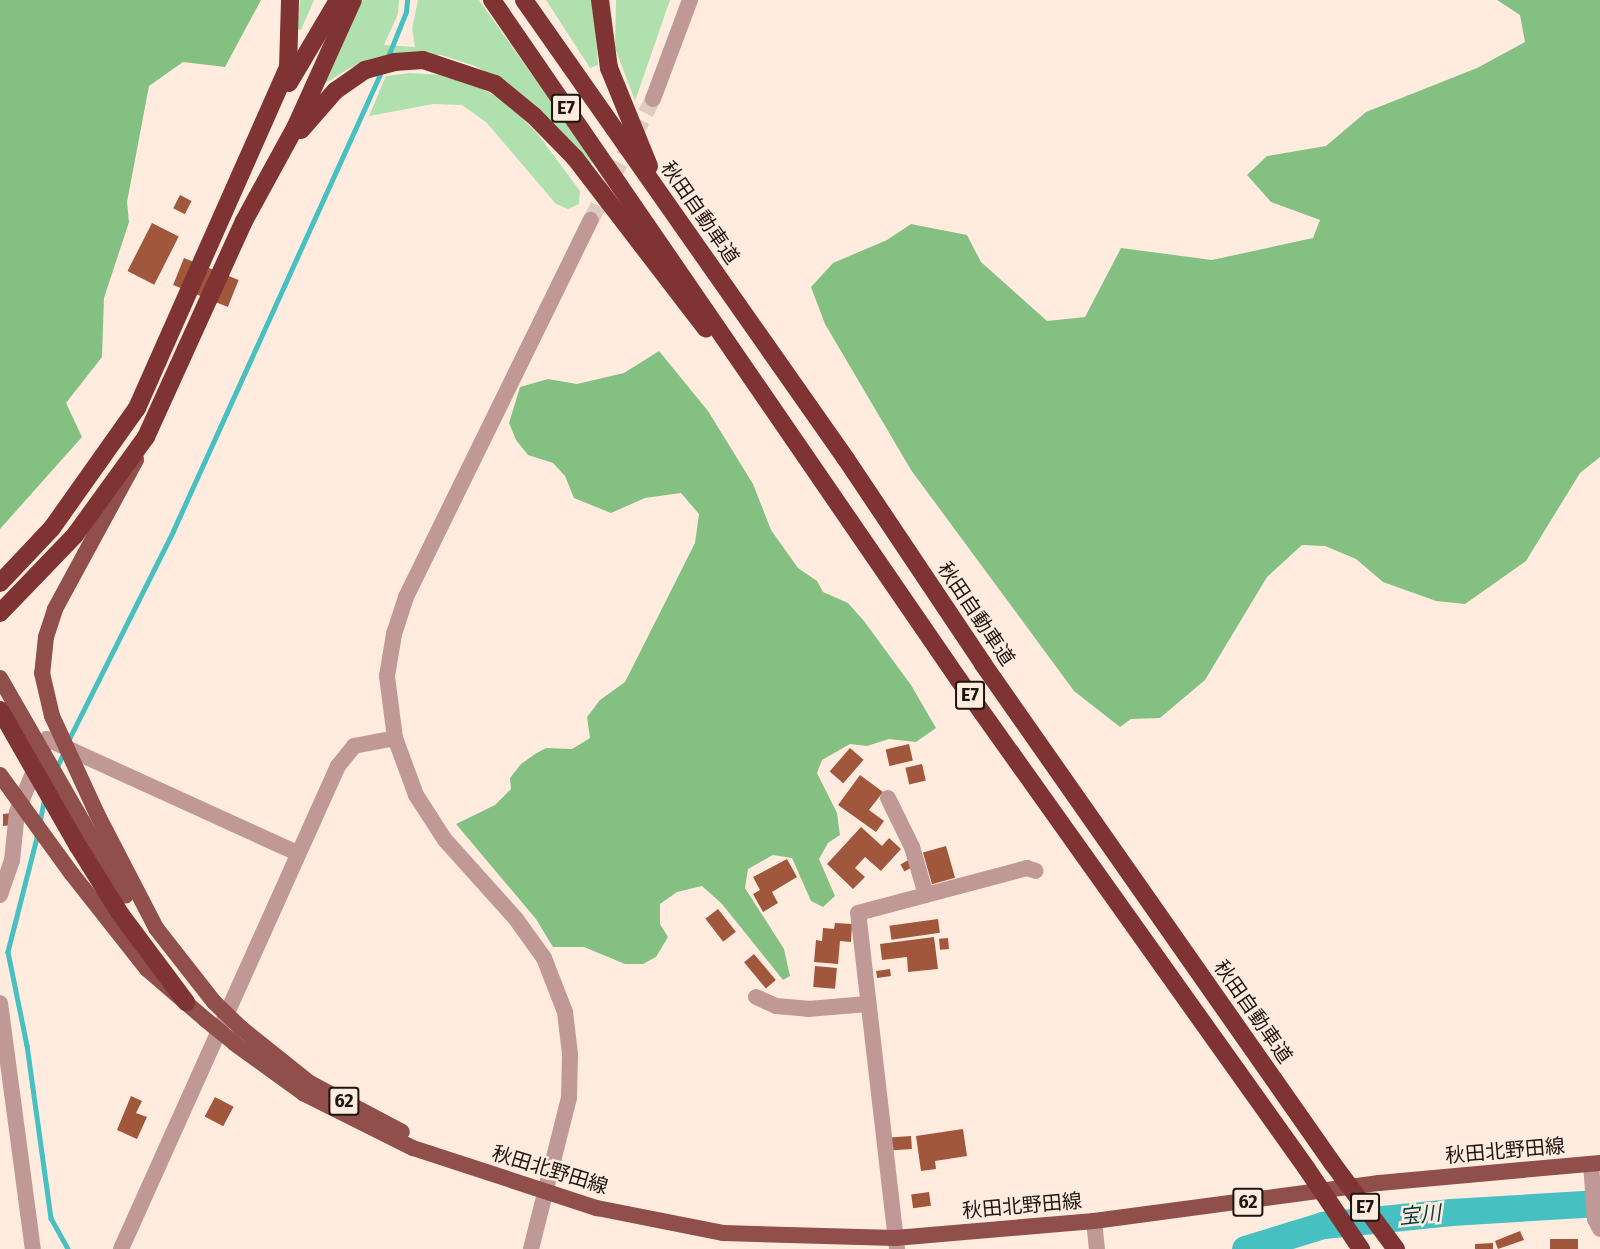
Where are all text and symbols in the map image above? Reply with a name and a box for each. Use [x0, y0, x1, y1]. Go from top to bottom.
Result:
road number: E7 [551, 93, 581, 123]
street label: 秋田自動車道 [656, 157, 744, 269]
street label: 秋田自動車道 [933, 558, 1019, 670]
road number: E7 [955, 680, 985, 710]
street label: 秋田自動車道 [1209, 956, 1297, 1068]
road number: 62 [328, 1086, 360, 1116]
street label: 秋田北野田線 [1444, 1134, 1566, 1168]
street label: 秋田北野田線 [489, 1141, 611, 1199]
road number: 62 [1232, 1187, 1264, 1217]
street label: 秋田北野田線 [961, 1189, 1083, 1223]
road number: E7 [1350, 1192, 1380, 1222]
water label: 宝川 [1398, 1200, 1442, 1230]

